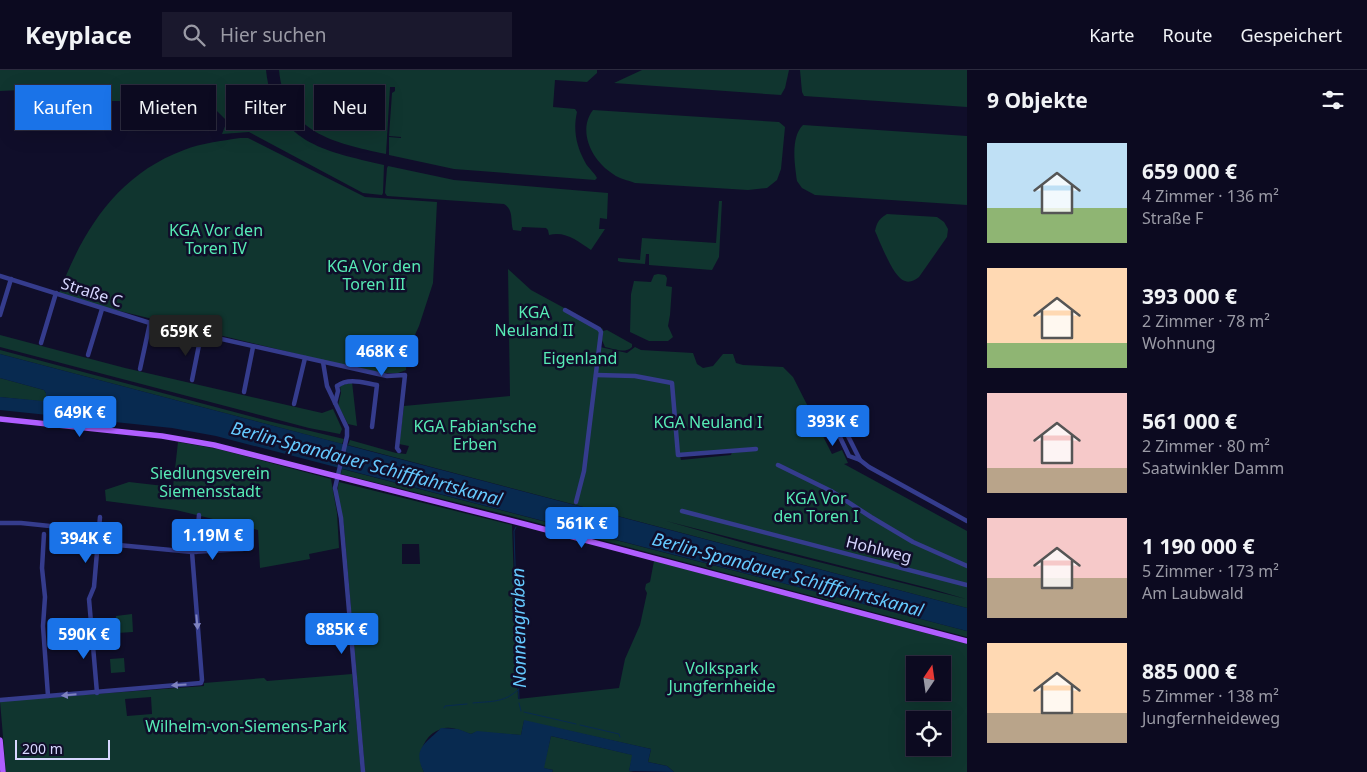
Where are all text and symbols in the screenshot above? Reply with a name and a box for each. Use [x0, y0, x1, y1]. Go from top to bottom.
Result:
search box [162, 12, 512, 57]
text: Keyplace [25, 18, 132, 51]
icon: search [180, 21, 208, 49]
text: Hier suchen [220, 22, 327, 48]
text: Karte [1089, 23, 1135, 47]
text: Route [1163, 23, 1212, 47]
text: Gespeichert [1240, 23, 1342, 47]
chip: Kaufen [15, 85, 111, 130]
chip: Mieten [121, 85, 216, 130]
chip: Filter [226, 85, 304, 130]
chip: Neu [314, 85, 385, 130]
text: 9 Objekte [987, 86, 1088, 114]
icon: filters [1319, 86, 1347, 114]
text: 659 000 € [1142, 157, 1237, 185]
icon: home [1027, 163, 1087, 223]
text: 4 Zimmer · 136 m² [1142, 185, 1279, 207]
text: Straße F [1142, 207, 1203, 229]
park label: KGA Vor den Toren IV [169, 219, 263, 259]
park label: KGA Vor den Toren III [327, 255, 421, 295]
street label: Straße C [59, 272, 125, 312]
text: 393 000 € [1142, 282, 1237, 310]
icon: home [1027, 288, 1087, 348]
park label: KGA Neuland II [495, 301, 573, 341]
text: 2 Zimmer · 78 m² [1142, 310, 1270, 332]
pin: 659K € [145, 314, 227, 357]
text: 659K € [160, 320, 212, 342]
text: Wohnung [1142, 332, 1216, 354]
pin: 468K € [341, 334, 423, 377]
text: 468K € [356, 340, 408, 362]
park label: Eigenland [543, 347, 617, 369]
pin: 649K € [39, 396, 121, 438]
text: 649K € [54, 401, 106, 423]
pin: 393K € [792, 404, 874, 447]
text: 561 000 € [1142, 407, 1237, 435]
text: 393K € [807, 410, 859, 432]
park label: KGA Neuland I [653, 411, 763, 433]
icon: home [1027, 413, 1087, 473]
water label: Berlin-Spandauer Schifffahrtskanal [229, 415, 506, 511]
park label: KGA Fabian'sche Erben [414, 415, 536, 455]
text: 2 Zimmer · 80 m² [1142, 435, 1270, 457]
text: Saatwinkler Damm [1142, 457, 1284, 479]
park label: Siedlungsverein Siemensstadt [150, 462, 270, 502]
park label: KGA Vor den Toren I [773, 487, 859, 527]
pin: 561K € [541, 506, 623, 549]
text: 561K € [556, 512, 608, 534]
pin: 1.19M € [167, 518, 259, 561]
pin: 394K € [45, 522, 127, 564]
text: 1.19M € [183, 524, 243, 546]
water label: Berlin-Spandauer Schifffahrtskanal [650, 526, 927, 622]
text: 394K € [60, 527, 112, 549]
street label: Hohlweg [844, 530, 914, 568]
text: 1 190 000 € [1142, 532, 1254, 560]
icon: home [1027, 538, 1087, 598]
text: 5 Zimmer · 173 m² [1142, 560, 1279, 582]
water label: Nonnengraben [505, 568, 531, 688]
text: Am Laubwald [1142, 582, 1244, 604]
pin: 885K € [301, 612, 383, 655]
one-way arrow [194, 615, 202, 631]
pin: 590K € [43, 618, 125, 660]
text: 885K € [316, 618, 368, 640]
text: 590K € [58, 623, 110, 645]
north arrow [906, 656, 951, 701]
map controls [906, 656, 951, 756]
park label: Volkspark Jungfernheide [667, 657, 775, 697]
text: 885 000 € [1142, 657, 1237, 685]
icon: home [1027, 663, 1087, 723]
one-way arrow [170, 682, 186, 690]
text: 5 Zimmer · 138 m² [1142, 685, 1279, 707]
one-way arrow [61, 691, 77, 699]
text: Jungfernheideweg [1142, 707, 1280, 729]
button: locate [906, 711, 951, 756]
park label: Wilhelm-von-Siemens-Park [145, 715, 347, 737]
scale bar [15, 737, 110, 760]
text: 200 m [22, 739, 63, 758]

